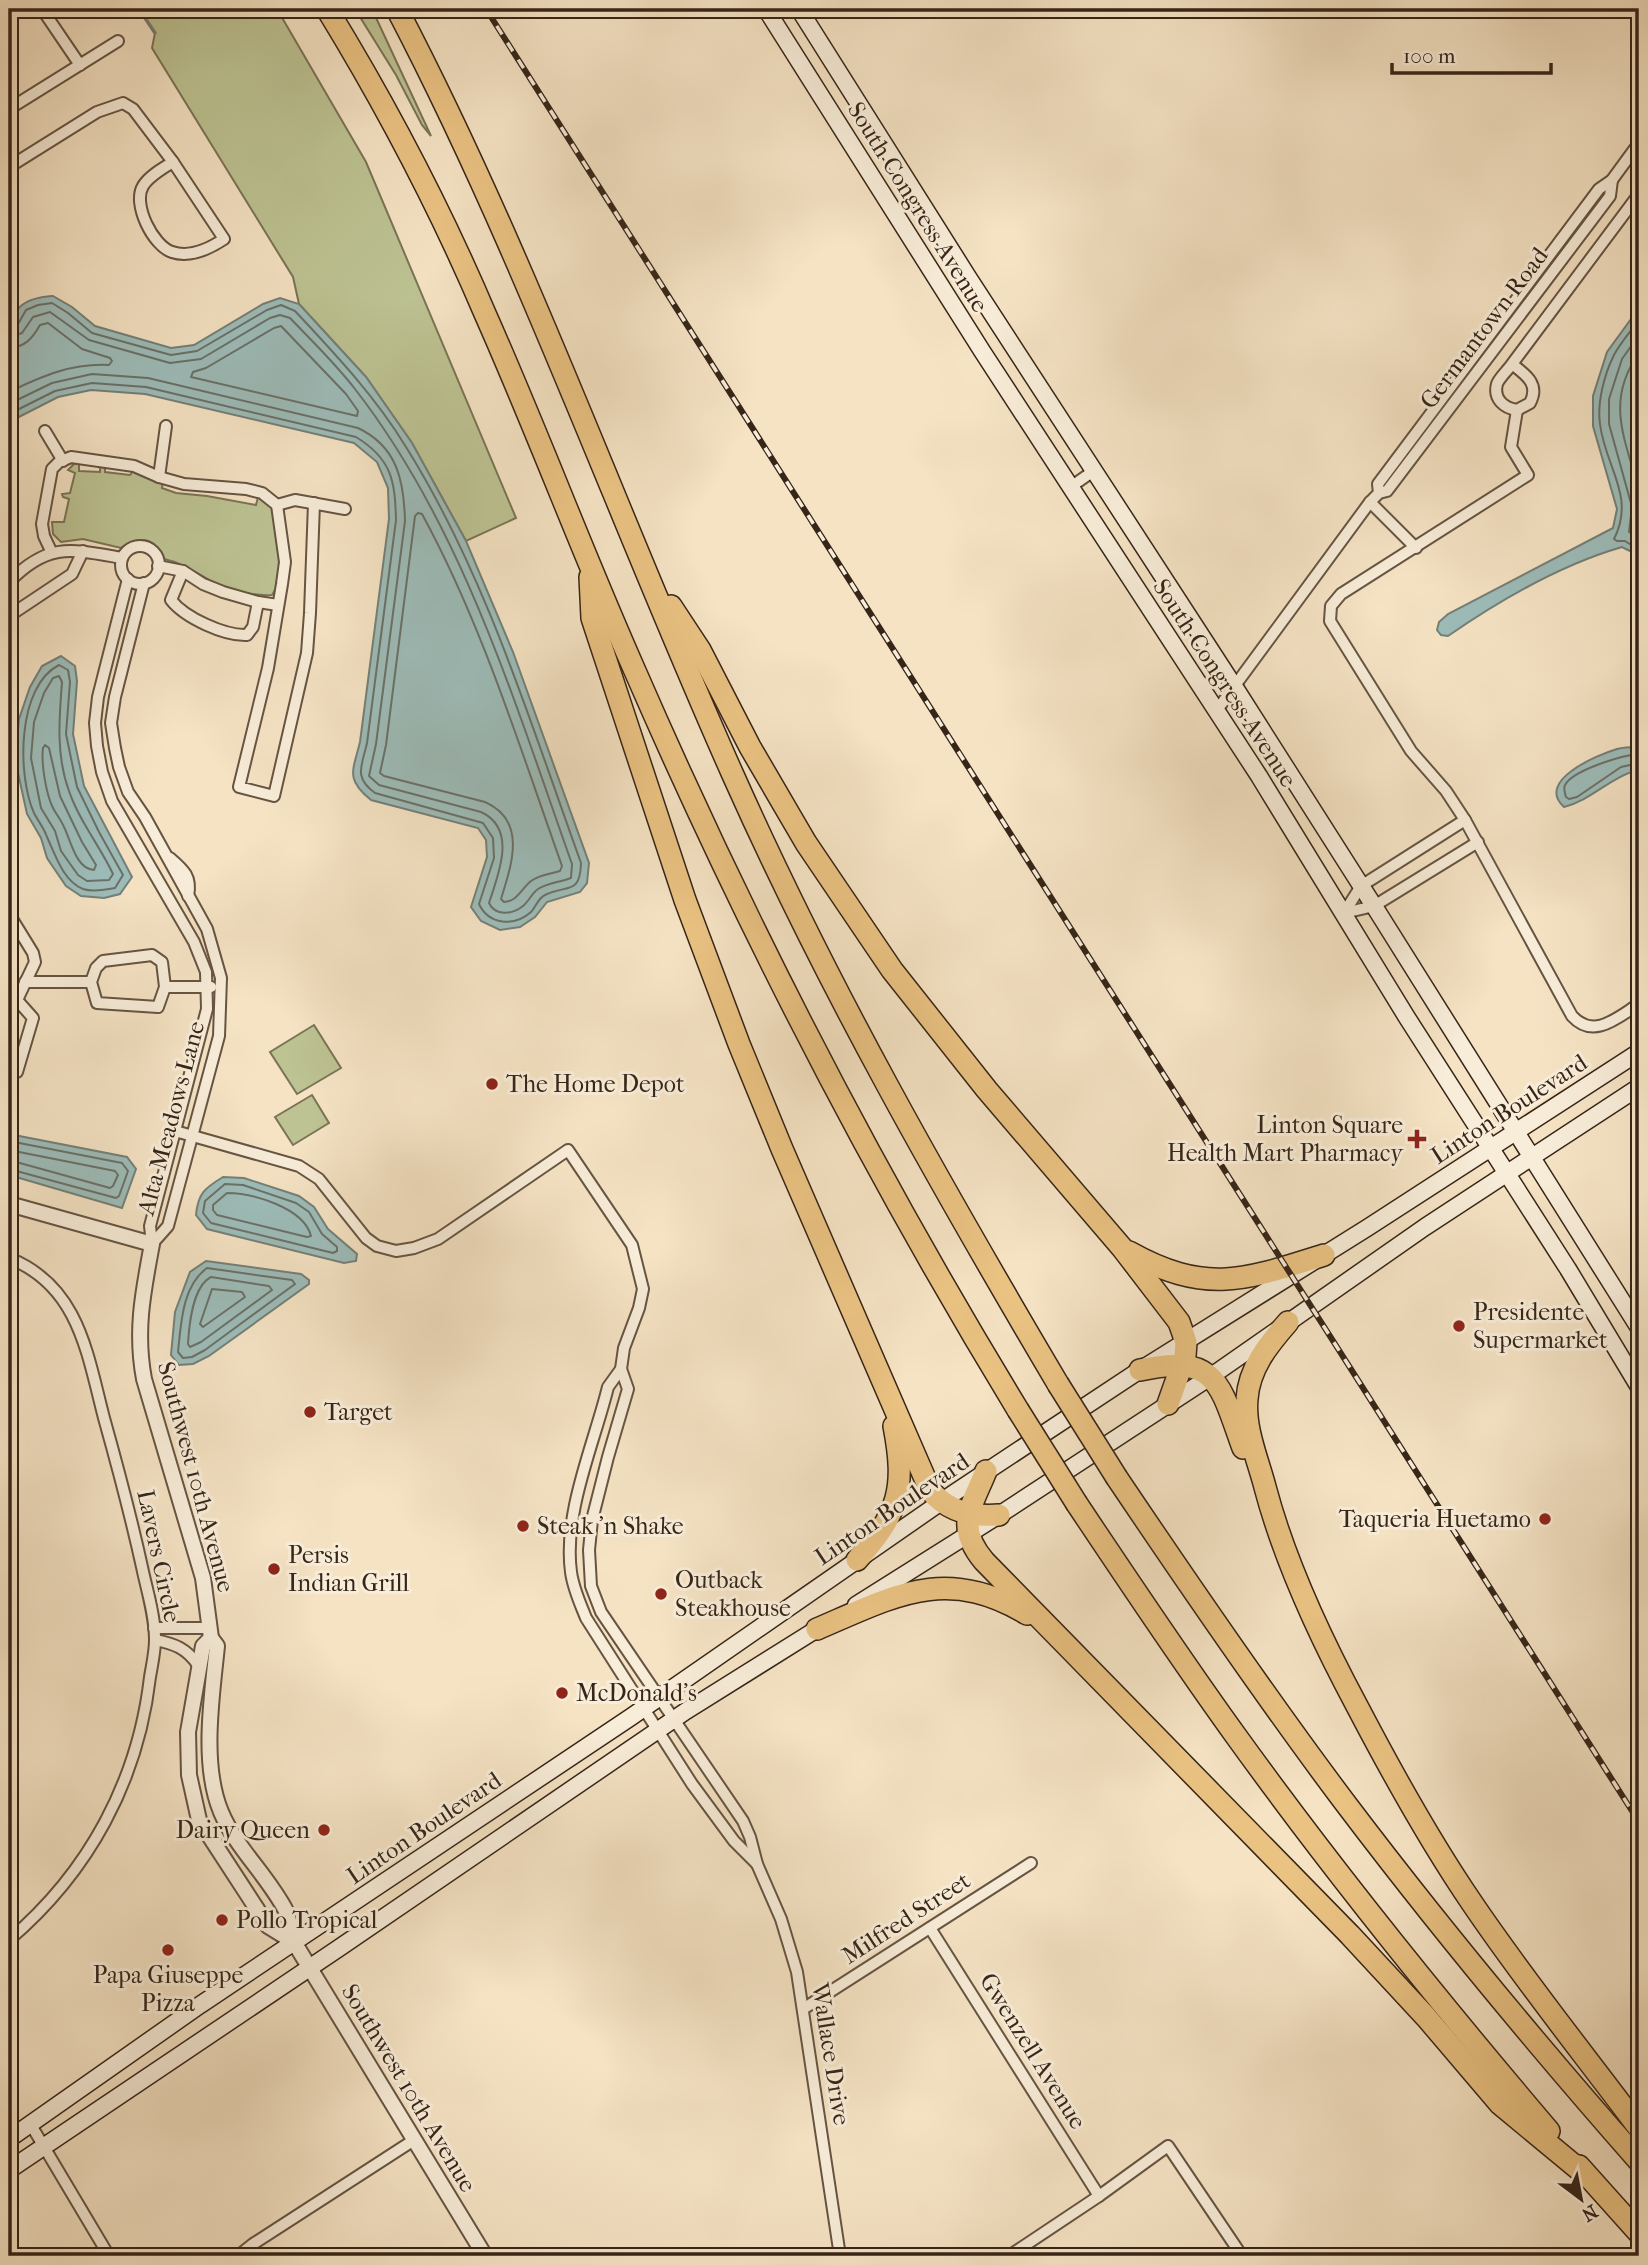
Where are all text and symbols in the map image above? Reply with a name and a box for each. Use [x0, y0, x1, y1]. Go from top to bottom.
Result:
scale bar [1392, 32, 1552, 76]
text: 100 m [1403, 44, 1456, 68]
street label: South Congress Avenue [842, 97, 994, 317]
street label: Germantown Road [1414, 241, 1554, 414]
street label: South Congress Avenue [1147, 574, 1303, 792]
street label: Alta Meadows Lane [131, 1018, 210, 1219]
street label: Linton Boulevard [1426, 1048, 1593, 1170]
place label: The Home Depot [506, 1070, 685, 1098]
marker: The Home Depot [484, 1076, 500, 1092]
place label: Linton Square Health Mart Pharmacy [1167, 1111, 1404, 1167]
marker: Linton Square Health Mart Pharmacy [1409, 1131, 1425, 1147]
place label: Presidente Supermarket [1473, 1298, 1608, 1354]
marker: Presidente Supermarket [1451, 1318, 1467, 1334]
street label: Southwest 10th Avenue [152, 1359, 240, 1595]
place label: Target [324, 1398, 393, 1426]
marker: Target [302, 1404, 318, 1420]
street label: Linton Boulevard [810, 1447, 975, 1571]
street label: Lavers Circle [131, 1487, 187, 1625]
place label: Taqueria Huetamo [1339, 1505, 1531, 1533]
marker: Taqueria Huetamo [1537, 1511, 1553, 1527]
place label: Steak 'n Shake [537, 1512, 684, 1540]
marker: Steak 'n Shake [515, 1518, 531, 1534]
place label: Persis Indian Grill [288, 1541, 409, 1597]
marker: Persis Indian Grill [266, 1561, 282, 1577]
place label: Outback Steakhouse [675, 1566, 791, 1622]
marker: Outback Steakhouse [653, 1586, 669, 1602]
place label: McDonald's [576, 1679, 697, 1707]
marker: McDonald's [554, 1685, 570, 1701]
street label: Linton Boulevard [342, 1766, 507, 1890]
place label: Dairy Queen [176, 1816, 310, 1844]
marker: Dairy Queen [316, 1822, 332, 1838]
street label: Milfred Street [837, 1866, 976, 1970]
place label: Pollo Tropical [236, 1906, 378, 1934]
marker: Pollo Tropical [214, 1912, 230, 1928]
marker: Papa Giuseppe Pizza [160, 1942, 176, 1958]
place label: Papa Giuseppe Pizza [93, 1961, 243, 2017]
street label: Gwenzell Avenue [974, 1968, 1092, 2134]
street label: Southwest 10th Avenue [336, 1979, 482, 2197]
street label: Wallace Drive [806, 1980, 856, 2127]
north arrow [1546, 2164, 1616, 2234]
text: N [1577, 2199, 1601, 2226]

